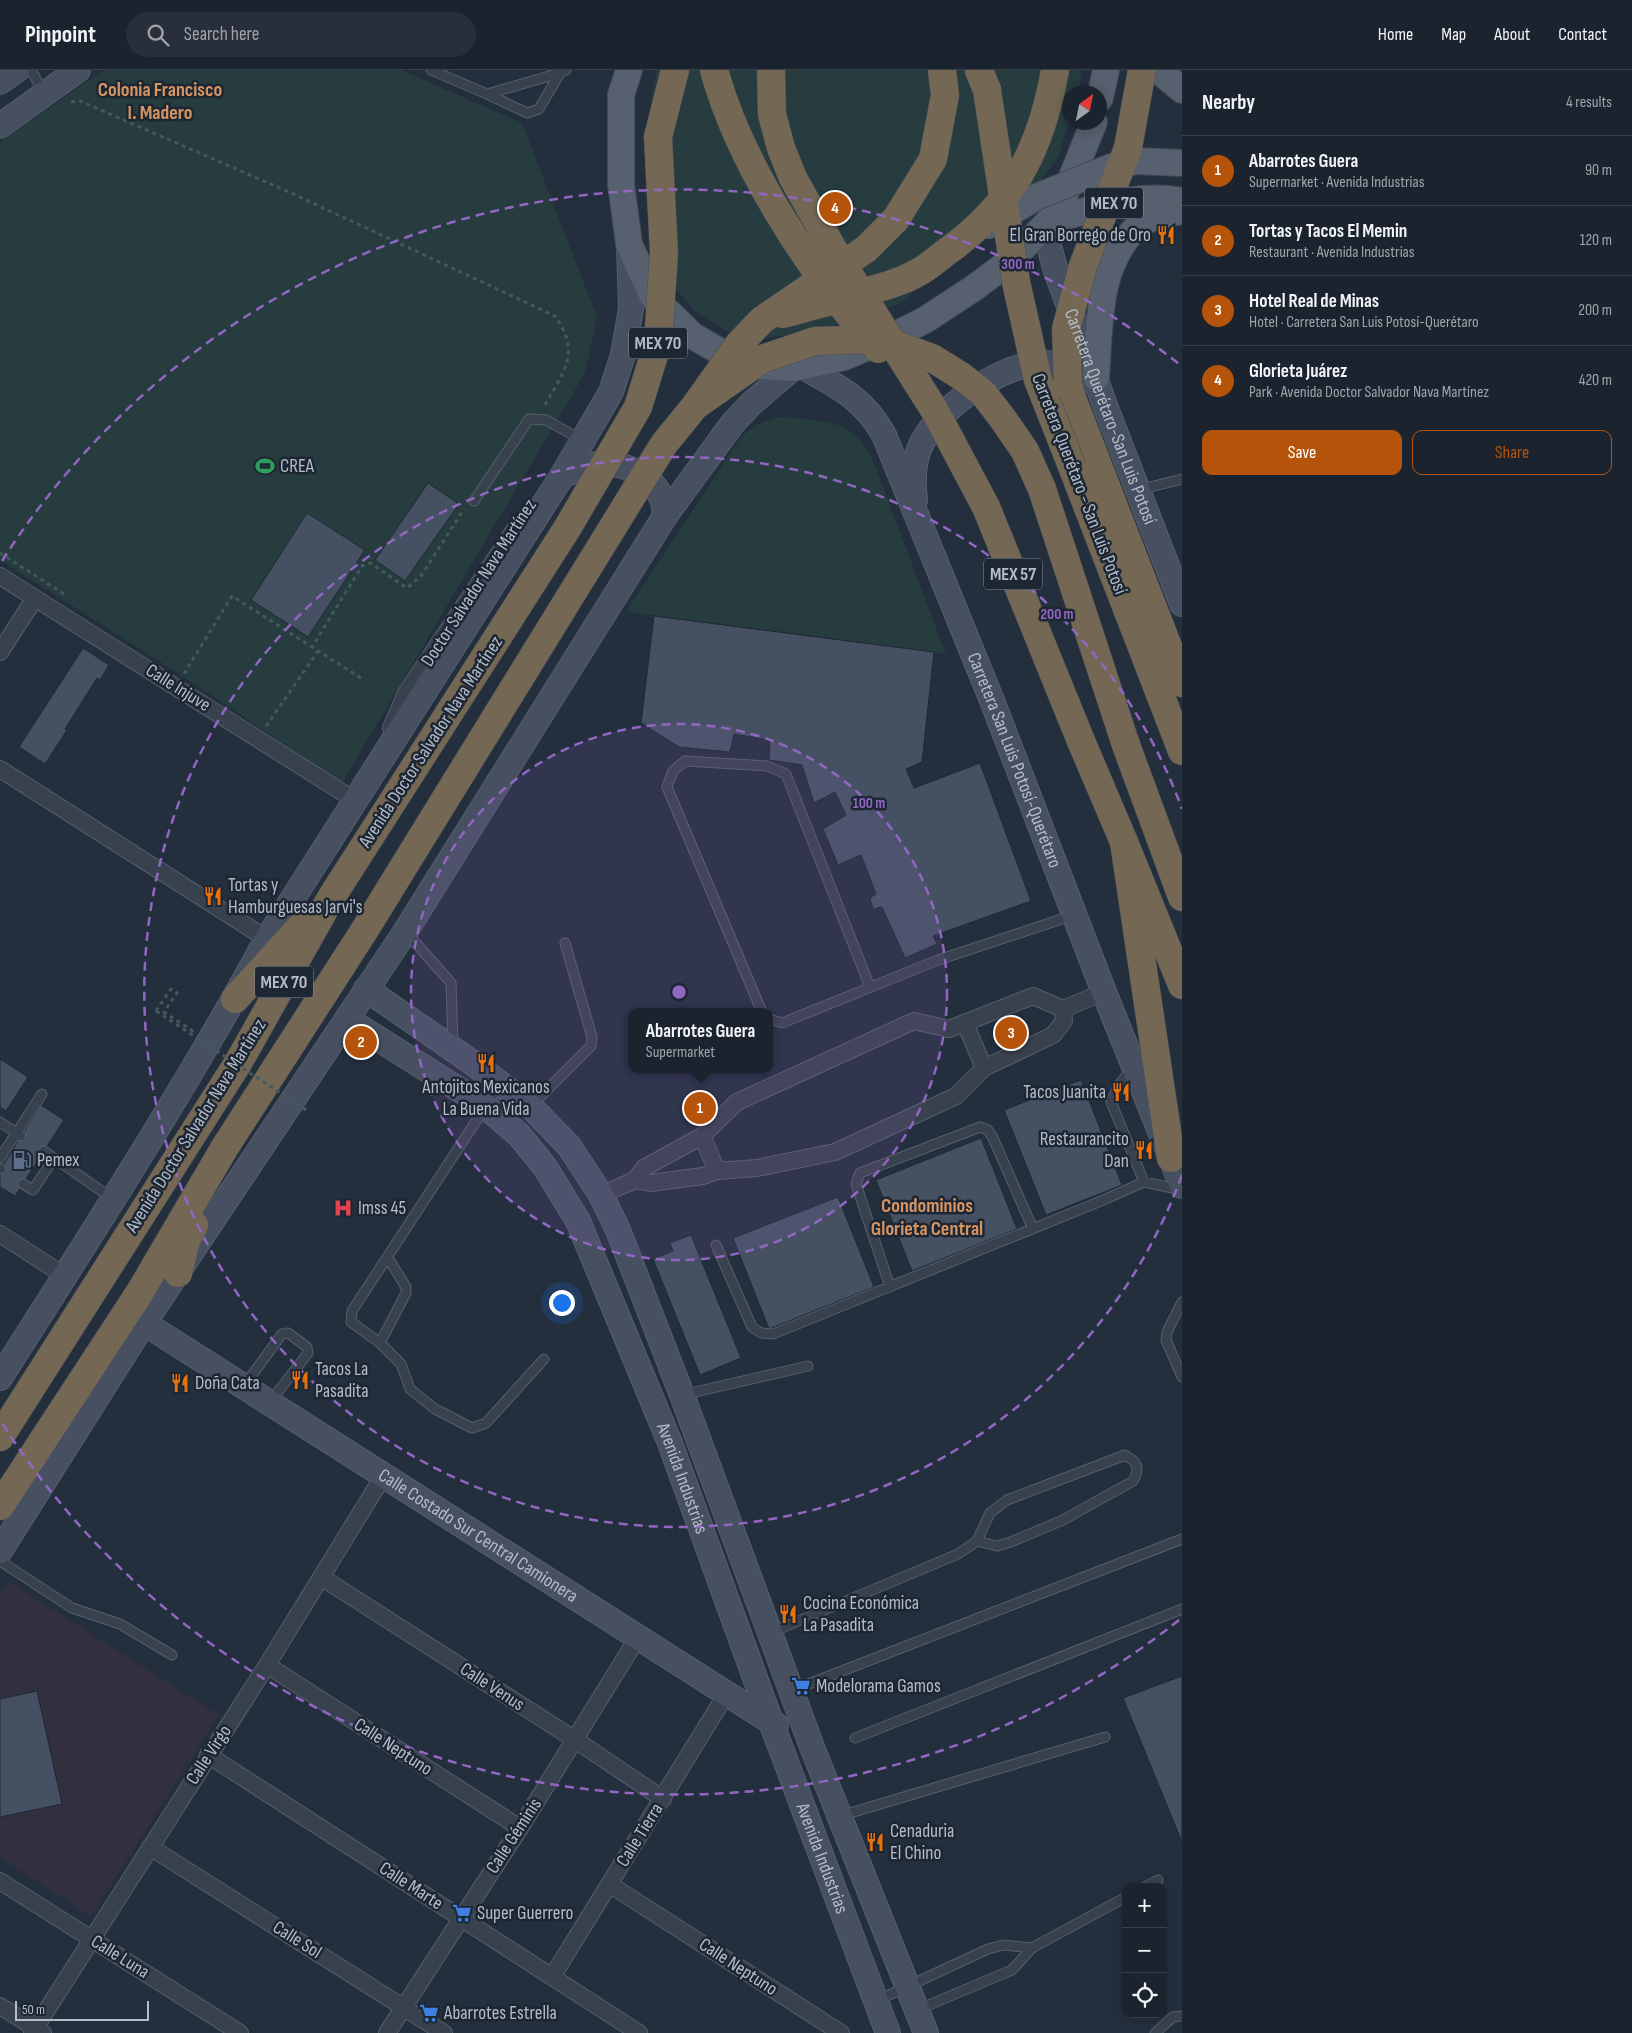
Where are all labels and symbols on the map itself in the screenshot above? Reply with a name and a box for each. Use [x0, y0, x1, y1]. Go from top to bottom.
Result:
district label: Colonia Francisco I. Madero [98, 78, 222, 125]
north arrow [1062, 85, 1107, 130]
road number: MEX 70 [1085, 188, 1143, 218]
pin: 4 [819, 189, 851, 227]
place label: El Gran Borrego de Oro [1010, 224, 1151, 247]
restaurant icon: El Gran Borrego de Oro [1155, 224, 1177, 246]
text: 300 m [1001, 255, 1035, 274]
street label: Carretera Querétaro-San Luis Potosí [1059, 306, 1162, 528]
road number: MEX 70 [629, 328, 687, 358]
street label: Carretera Querétaro - San Luis Potosí [1026, 370, 1132, 598]
sports icon: CREA [254, 455, 276, 477]
place label: CREA [280, 455, 315, 478]
street label: Doctor Salvador Nava Martínez [416, 495, 542, 671]
road number: MEX 57 [984, 558, 1042, 590]
text: 200 m [1040, 605, 1074, 624]
street label: Avenida Doctor Salvador Nava Martínez [353, 632, 508, 853]
street label: Carretera San Luis Potosí-Querétaro [962, 649, 1067, 871]
street label: Calle Injuve [141, 659, 215, 717]
text: 100 m [853, 794, 885, 813]
place label: Tortas y Hamburguesas Jarvi's [228, 874, 363, 919]
restaurant icon: Tortas y Hamburguesas Jarvi's [202, 885, 224, 907]
road number: MEX 70 [255, 966, 313, 998]
centre of rings [670, 983, 688, 1001]
pin: 3 [995, 1014, 1027, 1052]
street label: Avenida Doctor Salvador Nava Martínez [120, 1015, 271, 1238]
pin: 2 [345, 1023, 377, 1061]
restaurant icon: Antojitos Mexicanos La Buena Vida [475, 1052, 497, 1074]
place label: Antojitos Mexicanos La Buena Vida [421, 1076, 550, 1121]
place label: Tacos Juanita [1023, 1081, 1106, 1104]
restaurant icon: Tacos Juanita [1110, 1081, 1132, 1103]
pin: 1 [684, 1089, 716, 1127]
place label: Restaurancito Dan [1040, 1128, 1129, 1173]
restaurant icon: Restaurancito Dan [1133, 1139, 1155, 1161]
fuel station icon: Pemex [11, 1149, 33, 1171]
place label: Pemex [37, 1149, 79, 1172]
district label: Condominios Glorieta Central [871, 1194, 983, 1241]
hospital icon: Imss 45 [332, 1197, 354, 1219]
place label: Imss 45 [358, 1197, 406, 1220]
your location [549, 1290, 575, 1316]
place label: Tacos La Pasadita [315, 1358, 369, 1403]
restaurant icon: Tacos La Pasadita [289, 1369, 311, 1391]
restaurant icon: Doña Cata [169, 1372, 191, 1394]
place label: Doña Cata [195, 1372, 260, 1395]
street label: Avenida Industrias [651, 1418, 713, 1537]
street label: Calle Costado Sur Central Camionera [374, 1464, 582, 1608]
place label: Cocina Económica La Pasadita [803, 1592, 919, 1637]
restaurant icon: Cocina Económica La Pasadita [777, 1603, 799, 1625]
street label: Calle Venus [455, 1658, 529, 1716]
supermarket icon: Modelorama Gamos [790, 1675, 812, 1697]
place label: Modelorama Gamos [816, 1675, 941, 1698]
street label: Calle Neptuno [349, 1713, 437, 1781]
street label: Calle Virgo [181, 1721, 237, 1789]
street label: Calle Géminis [481, 1794, 547, 1878]
street label: Calle Tierra [612, 1799, 668, 1871]
street label: Avenida Industrias [791, 1799, 854, 1917]
place label: Cenaduria El Chino [890, 1820, 954, 1865]
restaurant icon: Cenaduria El Chino [864, 1831, 886, 1853]
street label: Calle Marte [375, 1857, 447, 1915]
supermarket icon: Super Guerrero [451, 1902, 473, 1924]
place label: Super Guerrero [477, 1902, 573, 1925]
street label: Calle Sol [268, 1916, 326, 1964]
street label: Calle Luna [87, 1930, 153, 1984]
street label: Calle Neptuno [694, 1933, 782, 2001]
scale bar [15, 1998, 149, 2021]
supermarket icon: Abarrotes Estrella [418, 2002, 440, 2024]
place label: Abarrotes Estrella [443, 2002, 557, 2025]

